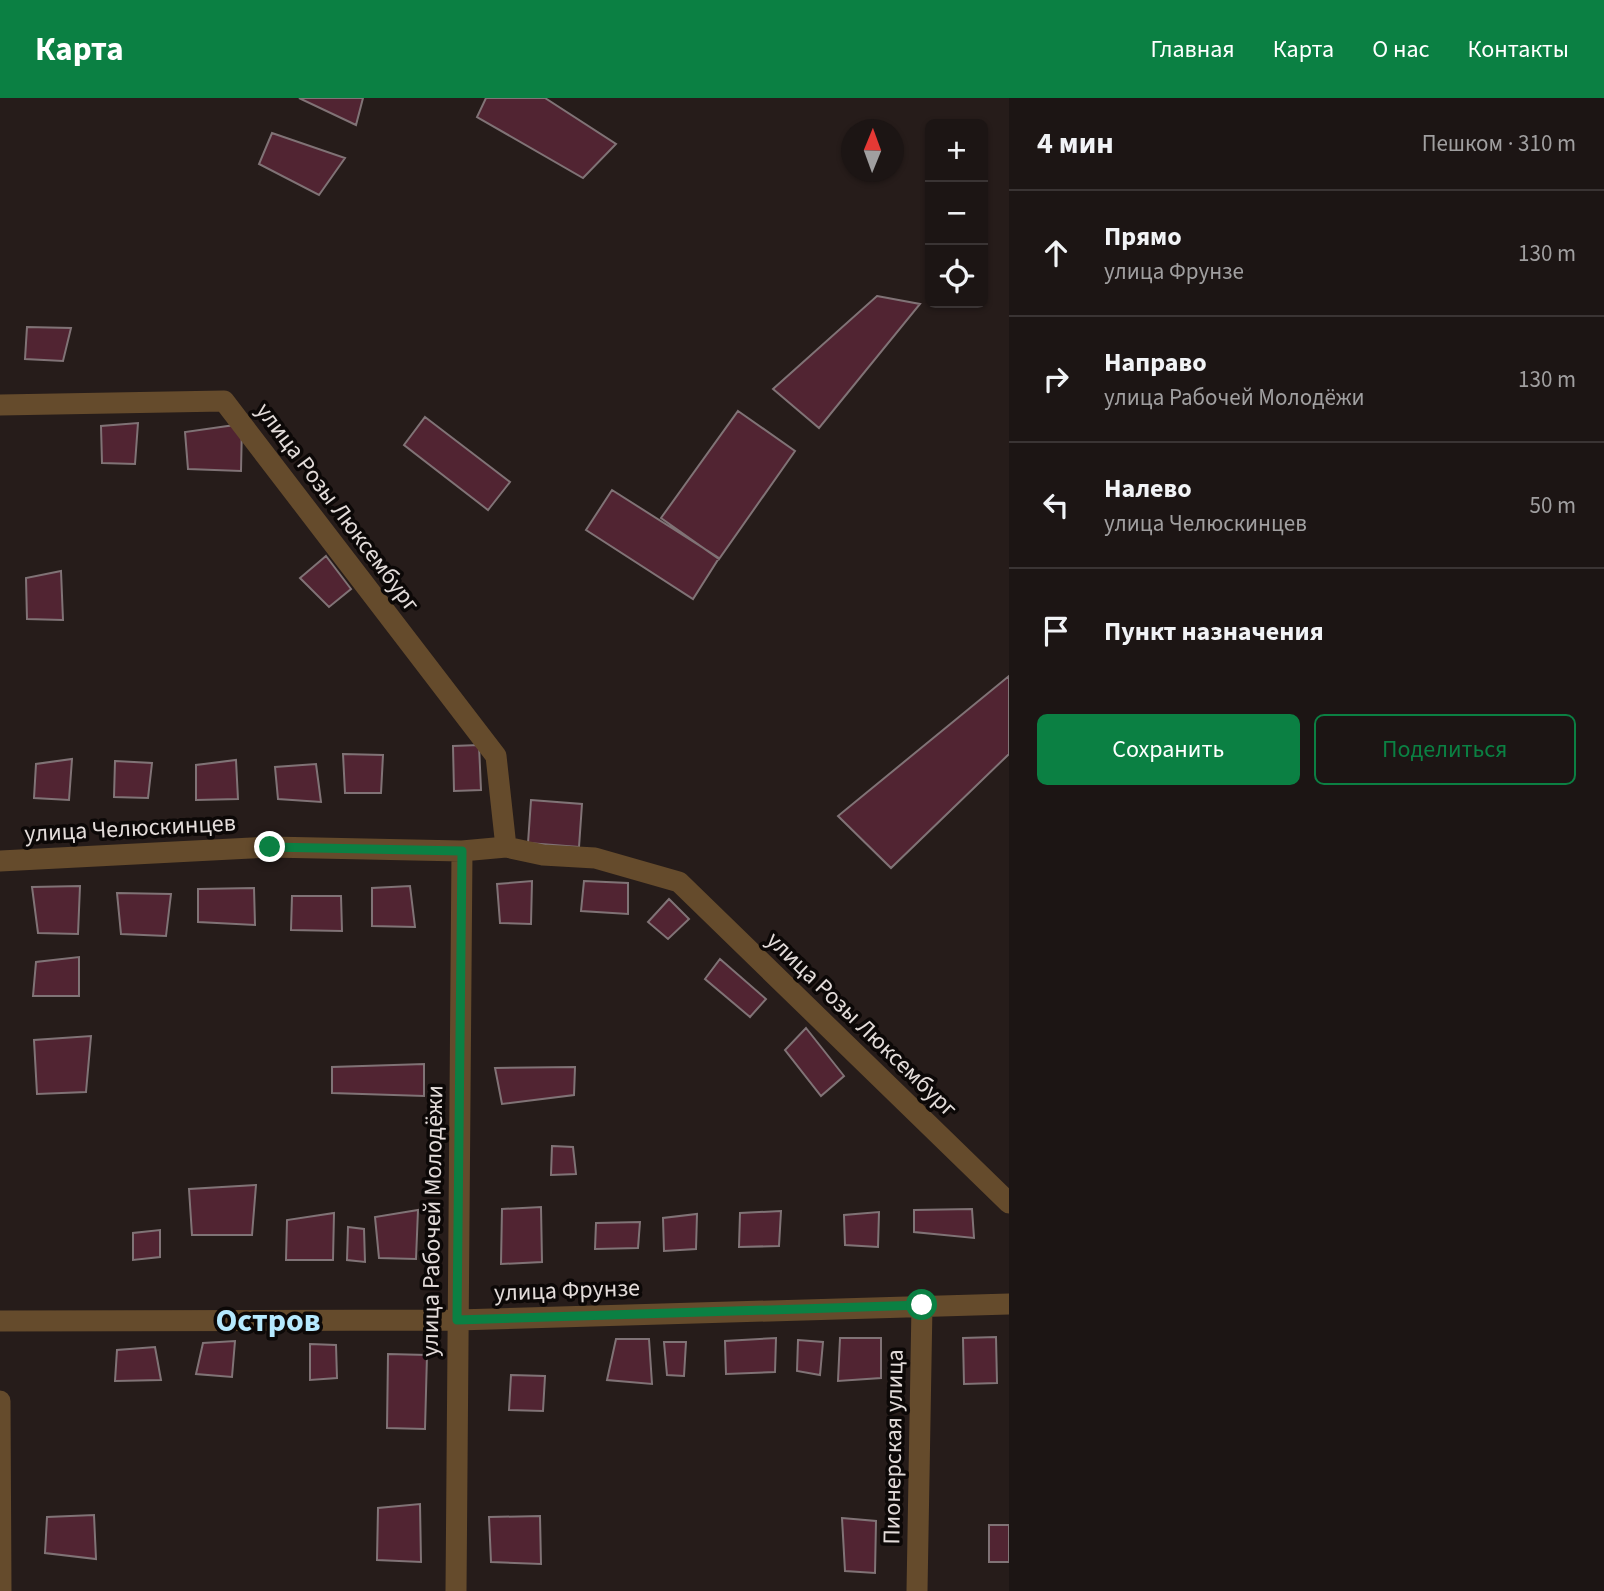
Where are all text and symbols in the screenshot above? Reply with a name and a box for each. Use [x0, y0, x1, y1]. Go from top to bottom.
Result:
text: Карта [35, 26, 124, 73]
text: Главная [1150, 32, 1235, 67]
text: Карта [1273, 32, 1334, 67]
text: О нас [1372, 32, 1429, 67]
text: Контакты [1467, 32, 1569, 67]
north arrow [841, 119, 904, 182]
map controls [925, 119, 988, 308]
button: + [925, 119, 988, 182]
text: 4 мин [1037, 122, 1114, 165]
text: Пешком · 310 m [1422, 127, 1576, 160]
button: − [925, 182, 988, 245]
text: Прямо [1104, 218, 1182, 255]
icon: ahead [1037, 234, 1075, 272]
text: 130 m [1518, 237, 1576, 270]
button: locate [925, 245, 988, 308]
text: улица Фрунзе [1104, 255, 1244, 288]
text: Направо [1104, 344, 1207, 381]
icon: right [1037, 360, 1075, 398]
text: 130 m [1518, 363, 1576, 396]
text: улица Рабочей Молодёжи [1104, 381, 1365, 414]
street label: улица Розы Люксембург [247, 395, 428, 619]
text: Налево [1104, 470, 1192, 507]
icon: left [1037, 486, 1075, 524]
text: 50 m [1529, 489, 1576, 522]
text: улица Челюскинцев [1104, 507, 1307, 540]
icon: arrive [1037, 612, 1075, 650]
text: Пункт назначения [1104, 613, 1324, 650]
button: Сохранить [1037, 714, 1300, 785]
button: Поделиться [1314, 714, 1576, 785]
street label: улица Челюскинцев [23, 805, 237, 852]
route end [254, 831, 285, 862]
street label: улица Розы Люксембург [758, 923, 965, 1125]
street label: улица Рабочей Молодёжи [413, 1085, 452, 1357]
street label: улица Фрунзе [493, 1270, 641, 1311]
route start [906, 1289, 937, 1320]
district label: Остров [215, 1298, 321, 1344]
street label: Пионерская улица [874, 1349, 913, 1545]

